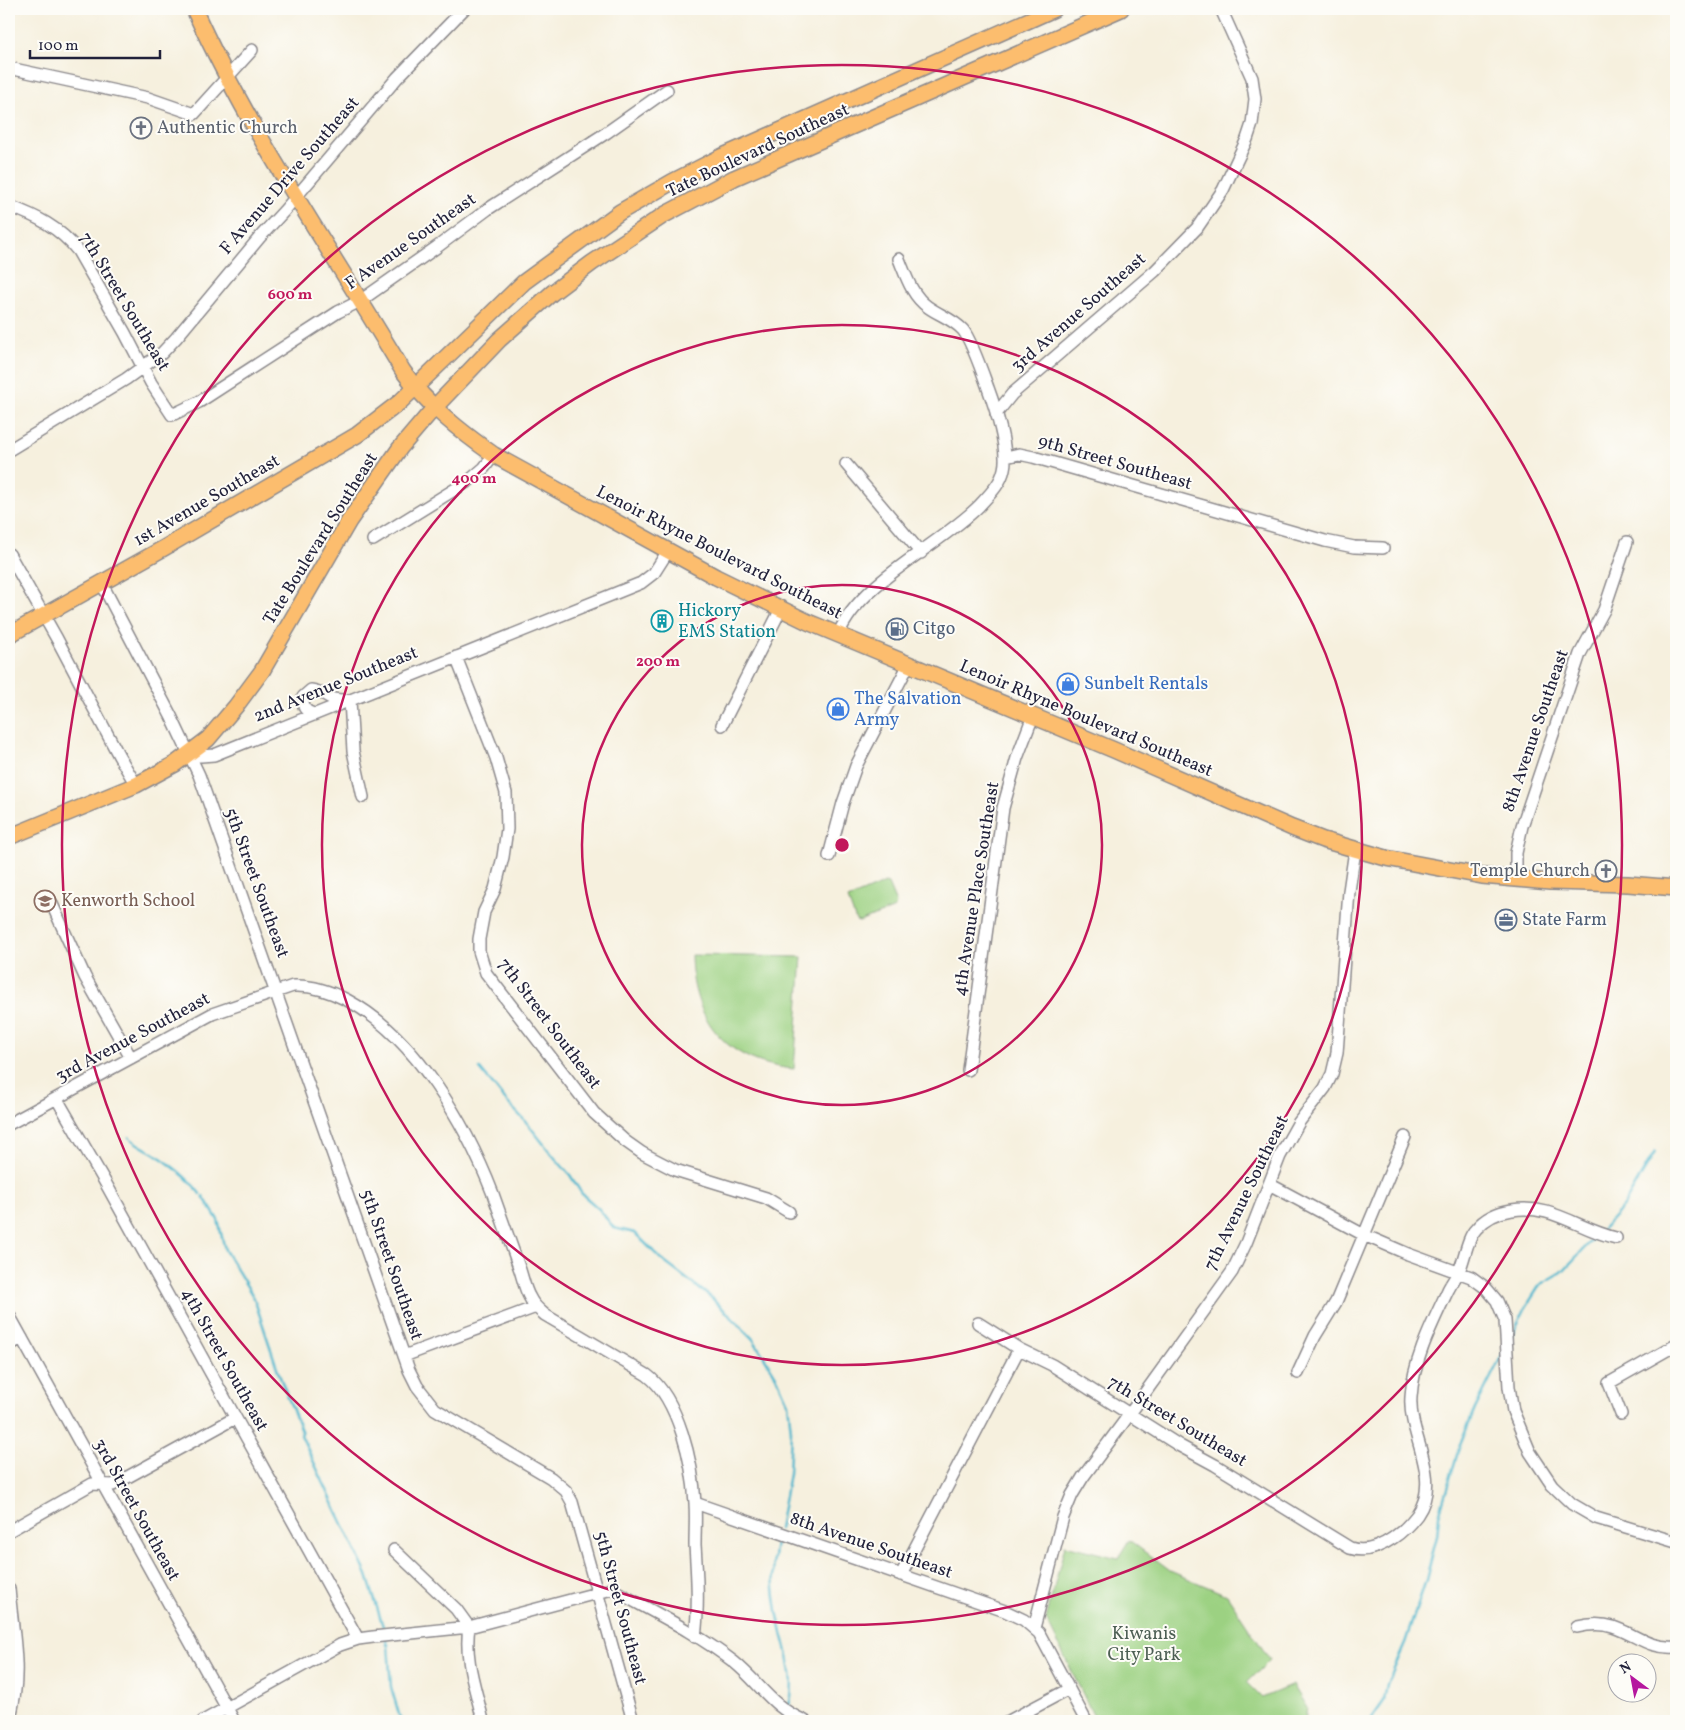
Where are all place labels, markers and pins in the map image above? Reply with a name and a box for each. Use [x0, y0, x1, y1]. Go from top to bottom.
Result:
church icon: Authentic Church [129, 116, 153, 140]
place label: Authentic Church [157, 116, 298, 141]
place label: Hickory EMS Station [678, 599, 776, 645]
building icon: Hickory EMS Station [650, 609, 674, 633]
fuel station icon: Citgo [885, 617, 909, 641]
place label: Citgo [913, 617, 955, 642]
shop icon: Sunbelt Rentals [1056, 672, 1080, 696]
place label: Sunbelt Rentals [1084, 672, 1208, 697]
place label: The Salvation Army [854, 687, 962, 733]
shop icon: The Salvation Army [826, 697, 850, 721]
centre of rings [833, 836, 851, 854]
place label: Temple Church [1470, 859, 1590, 884]
church icon: Temple Church [1594, 859, 1618, 883]
school or university icon: Kenworth School [33, 889, 57, 913]
place label: Kenworth School [61, 889, 195, 914]
office icon: State Farm [1494, 908, 1518, 932]
place label: State Farm [1522, 908, 1607, 933]

